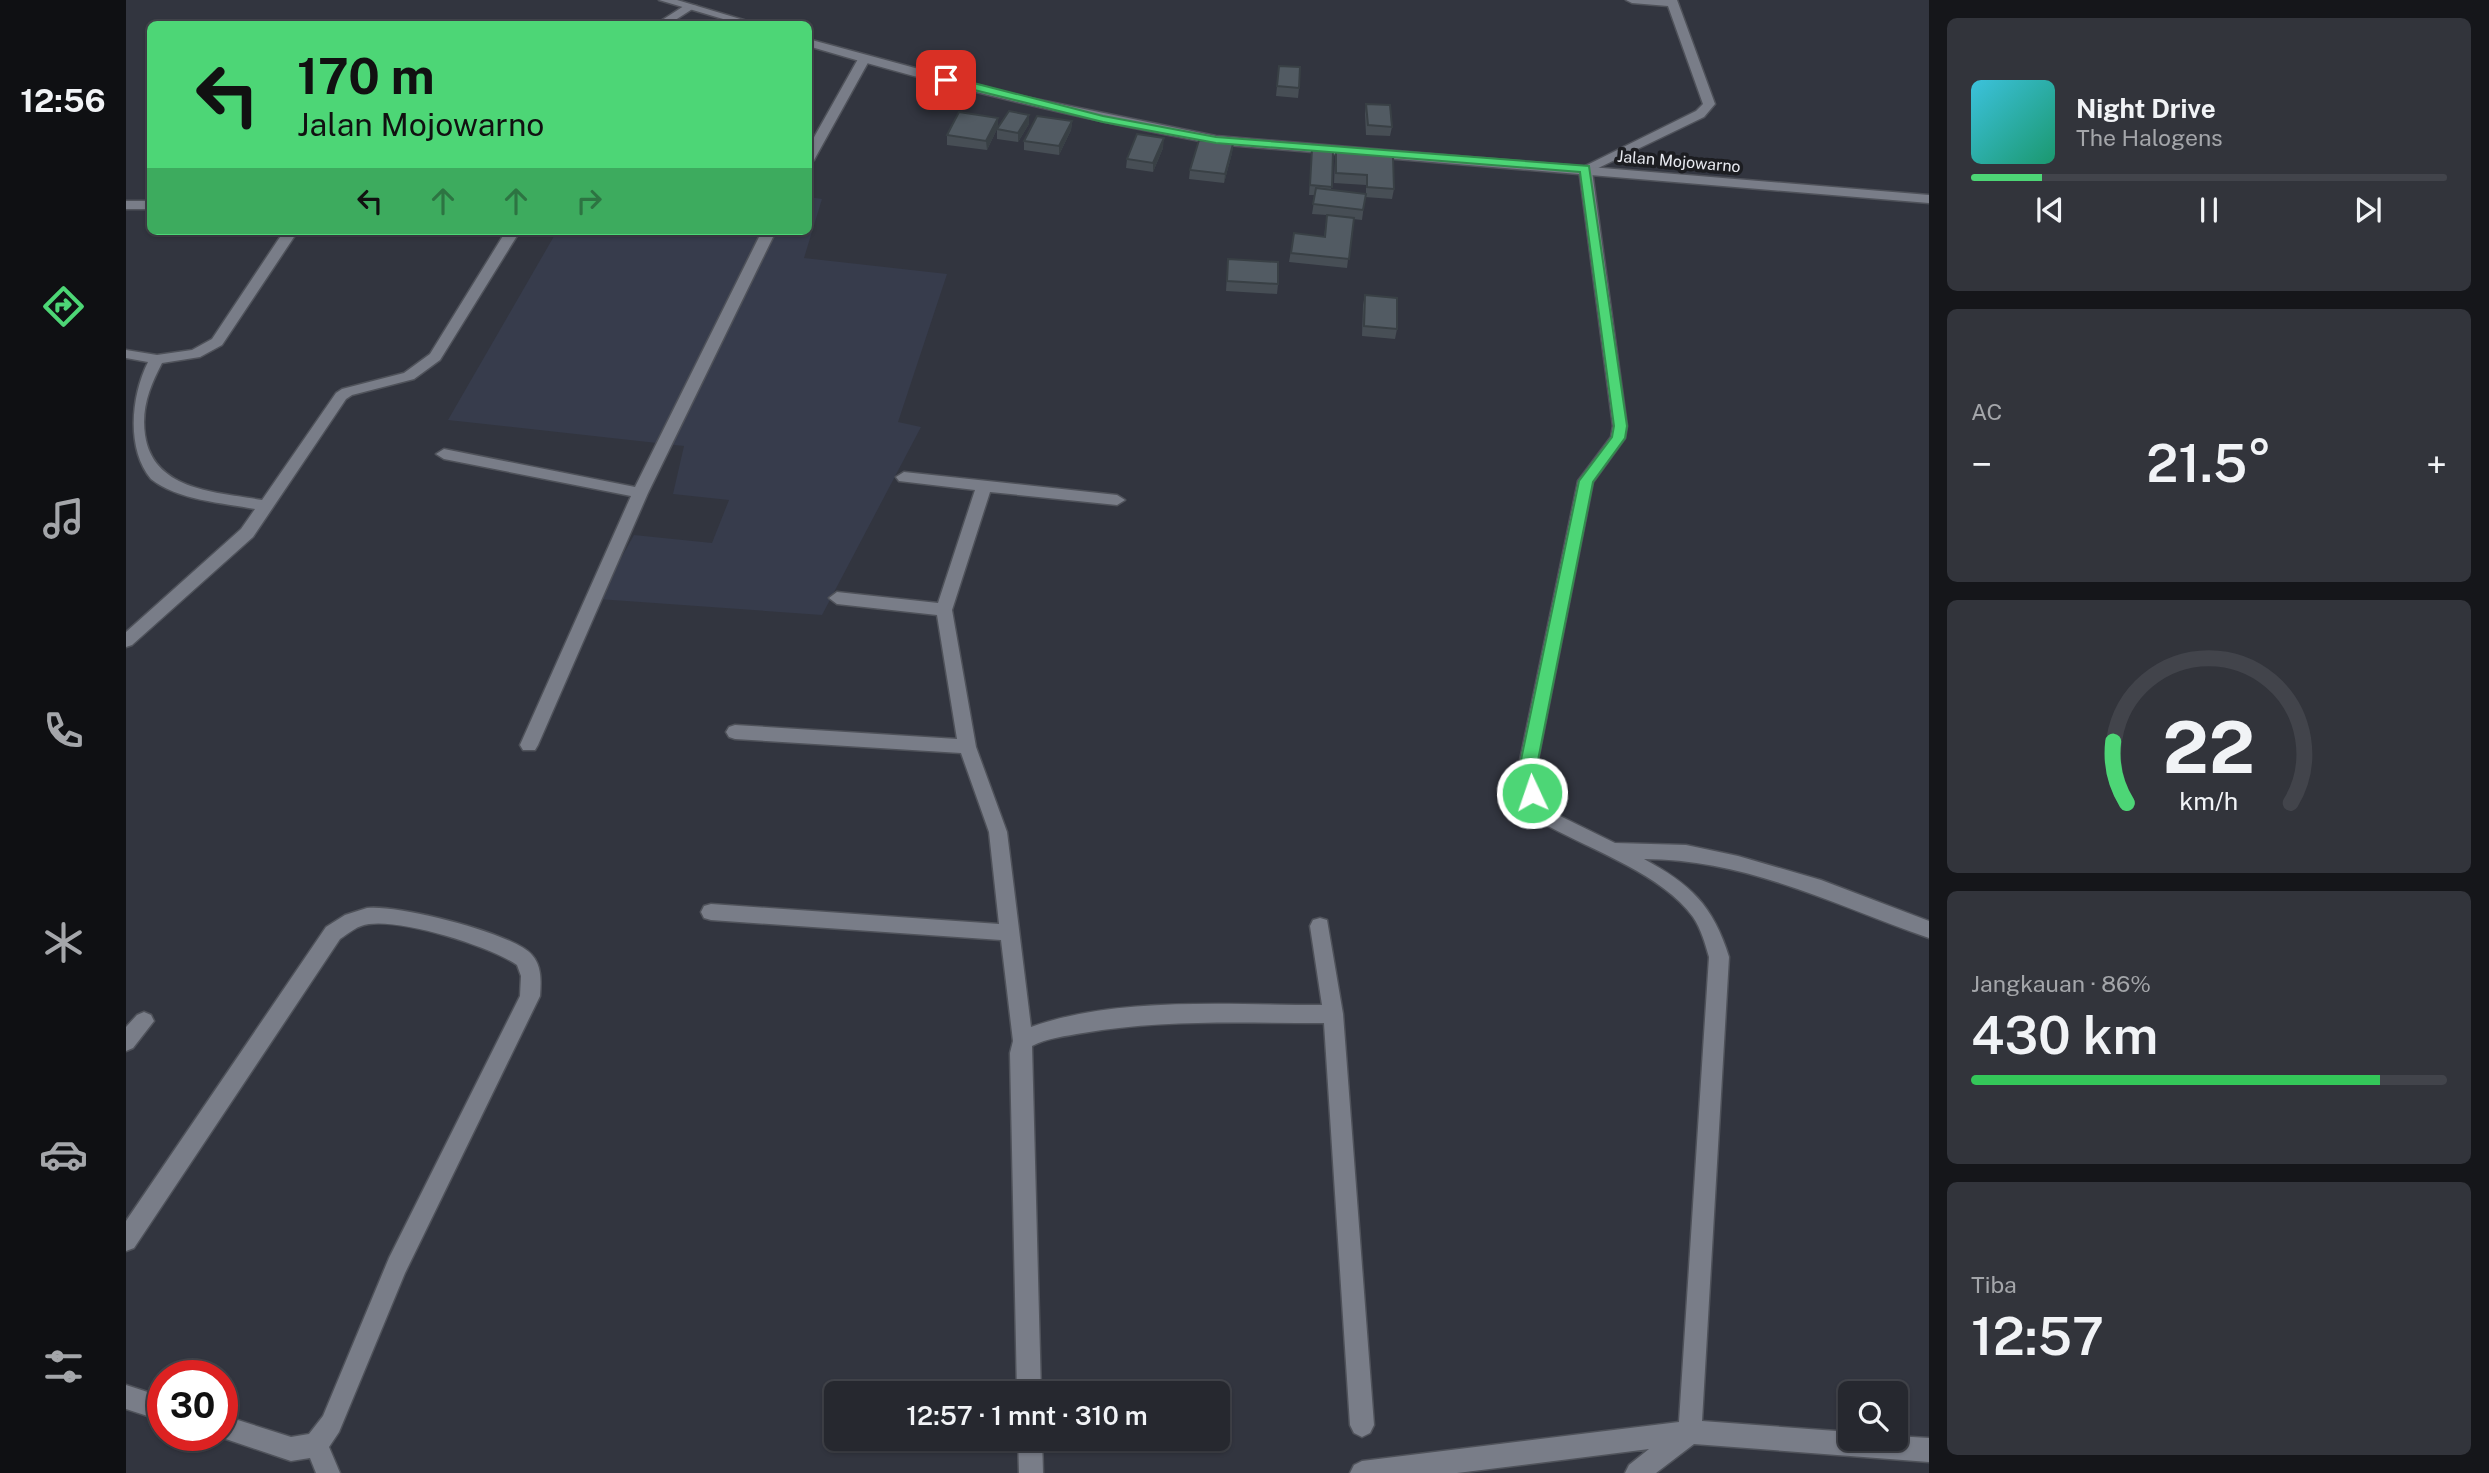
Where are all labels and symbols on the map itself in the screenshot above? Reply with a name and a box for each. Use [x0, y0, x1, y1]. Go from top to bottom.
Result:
pin [916, 50, 976, 110]
street label: Jalan Mojowarno [1617, 147, 1741, 176]
position arrow [1495, 756, 1569, 830]
speed limit sign: 30 [147, 1360, 238, 1451]

